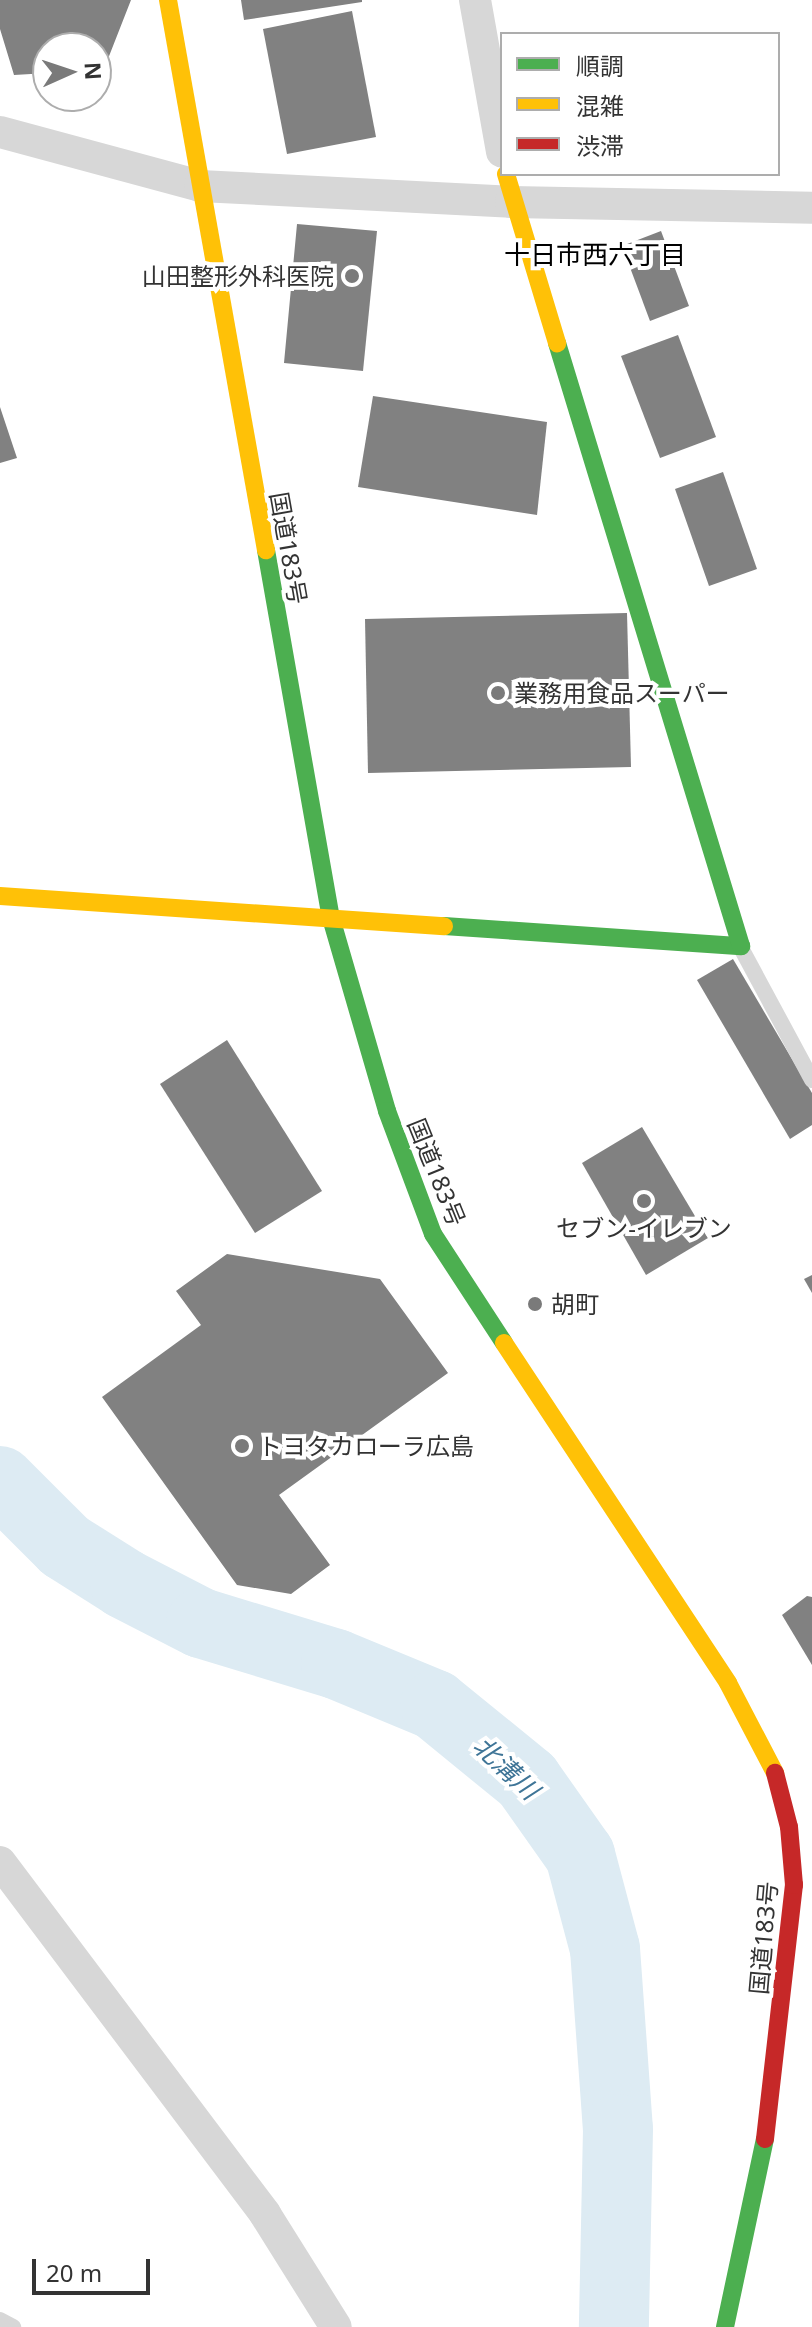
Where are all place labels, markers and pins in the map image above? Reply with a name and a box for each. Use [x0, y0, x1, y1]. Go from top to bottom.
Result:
place label: 山田整形外科医院 [142, 262, 334, 290]
marker: 山田整形外科医院 [341, 265, 363, 287]
place label: 業務用食品スーパー [514, 679, 730, 707]
marker: 業務用食品スーパー [489, 684, 507, 702]
marker: セブン-イレブン [635, 1192, 653, 1210]
place label: セブン-イレブン [556, 1214, 732, 1242]
place label: 胡町 [551, 1290, 599, 1318]
marker: 胡町 [526, 1295, 544, 1313]
place label: トヨタカローラ広島 [258, 1432, 474, 1460]
marker: トヨタカローラ広島 [233, 1437, 251, 1455]

